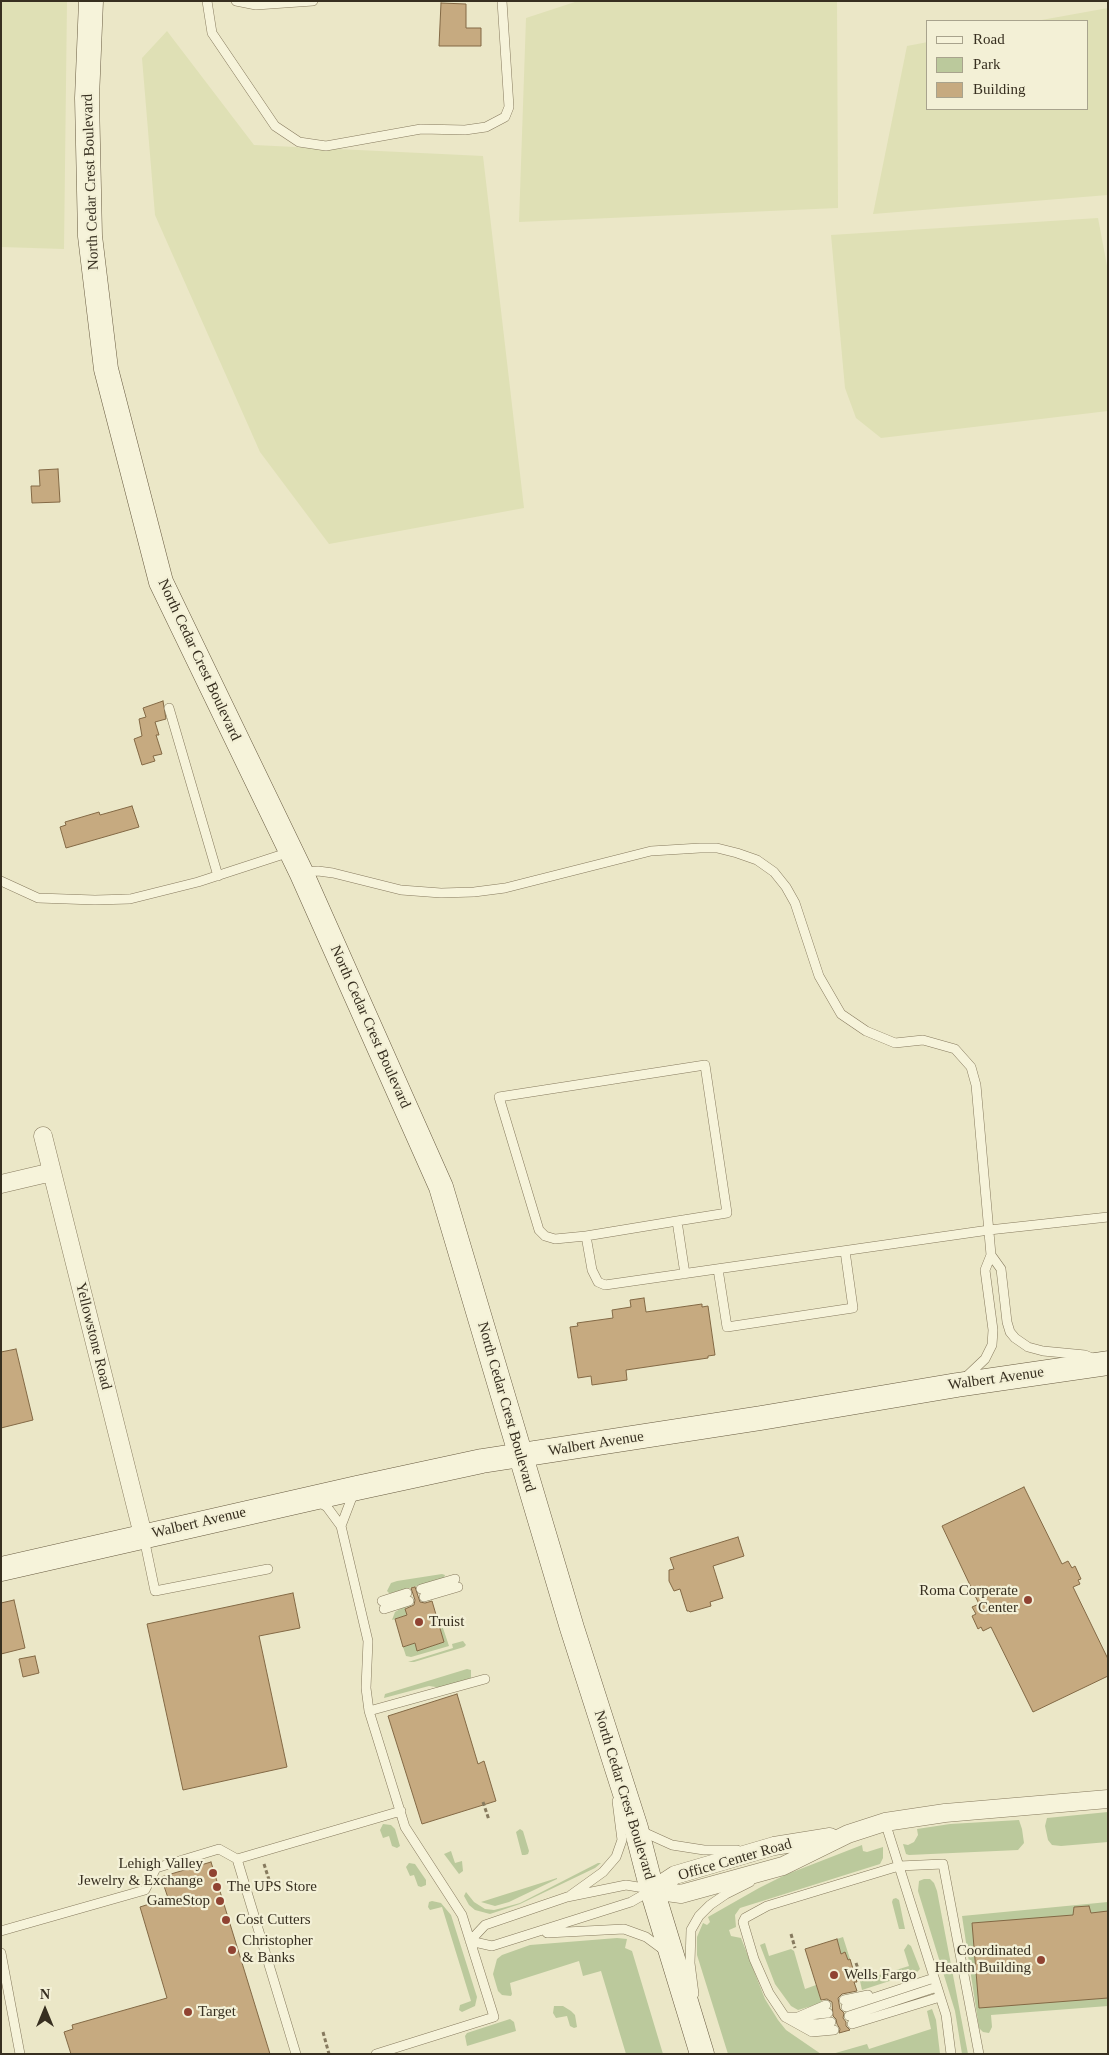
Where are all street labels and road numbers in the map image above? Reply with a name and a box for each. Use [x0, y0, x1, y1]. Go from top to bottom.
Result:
street label: North Cedar Crest Boulevard [79, 94, 103, 270]
street label: North Cedar Crest Boulevard [154, 576, 244, 744]
street label: North Cedar Crest Boulevard [326, 943, 414, 1111]
street label: Yellowstone Road [71, 1281, 115, 1391]
street label: North Cedar Crest Boulevard [473, 1320, 539, 1494]
street label: Walbert Avenue [947, 1363, 1045, 1395]
street label: Walbert Avenue [547, 1428, 645, 1460]
street label: Walbert Avenue [150, 1503, 248, 1543]
street label: North Cedar Crest Boulevard [590, 1708, 658, 1882]
street label: Office Center Road [676, 1835, 794, 1885]

